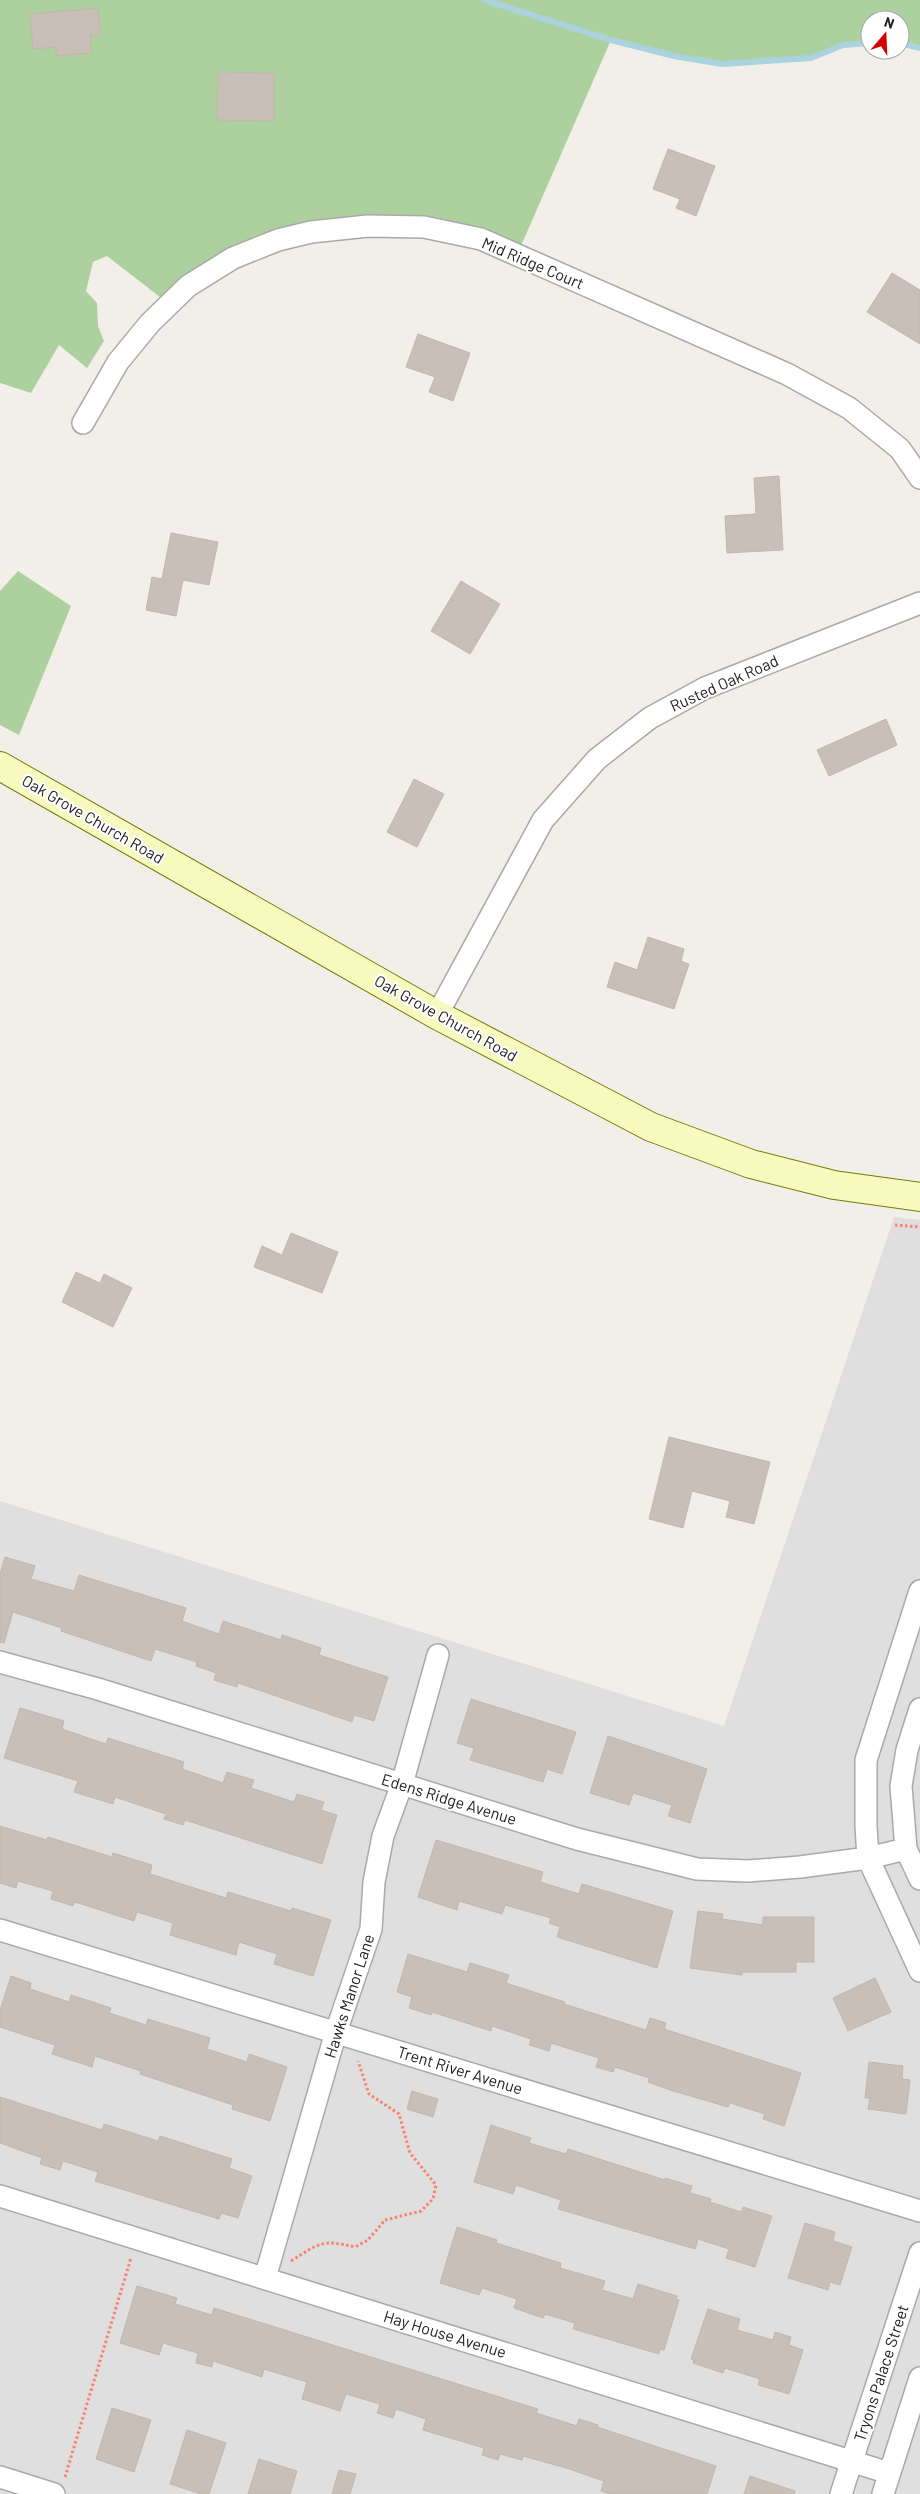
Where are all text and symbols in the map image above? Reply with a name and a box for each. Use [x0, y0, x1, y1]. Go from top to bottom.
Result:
north arrow [860, 10, 910, 60]
text: N [882, 13, 897, 32]
street label: Mid Ridge Court [479, 232, 587, 293]
street label: Rusted Oak Road [667, 650, 781, 715]
street label: Oak Grove Church Road [19, 770, 167, 867]
street label: Oak Grove Church Road [371, 970, 521, 1065]
street label: Edens Ridge Avenue [379, 1769, 519, 1828]
street label: Hawks Manor Lane [320, 1932, 378, 2060]
street label: Trent River Avenue [395, 2041, 525, 2098]
street label: Tryons Palace Street [849, 2302, 912, 2444]
street label: Hay House Avenue [382, 2306, 509, 2361]

